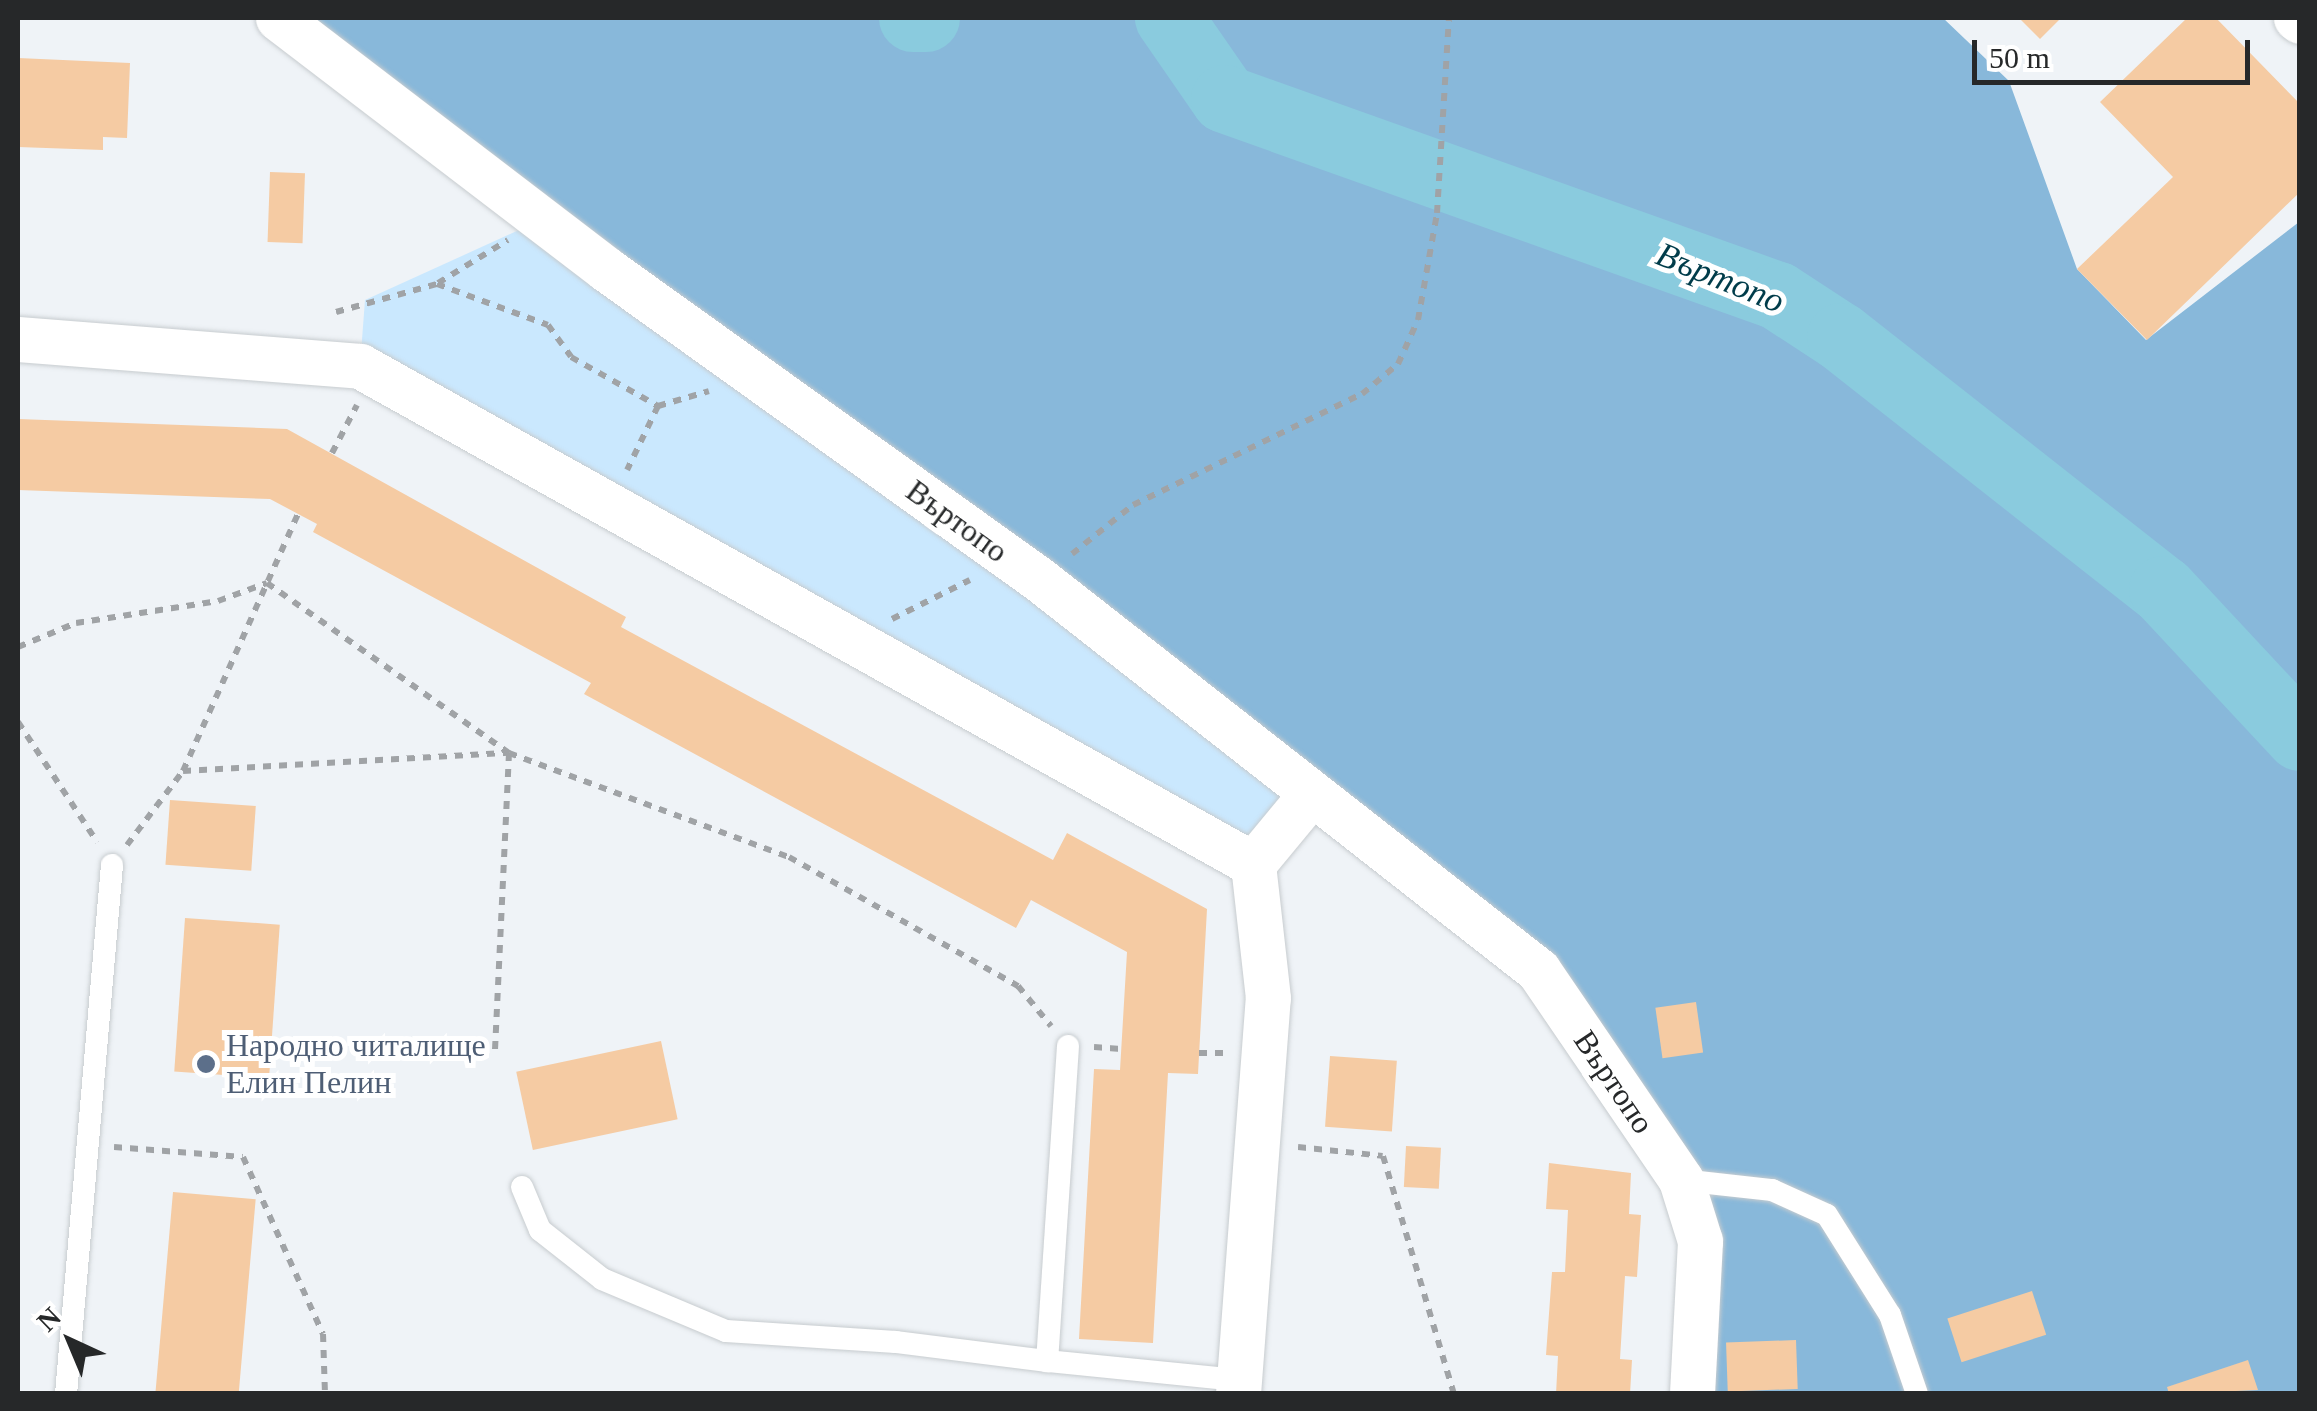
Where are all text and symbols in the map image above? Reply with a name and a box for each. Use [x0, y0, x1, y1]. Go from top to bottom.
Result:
scale bar [1977, 20, 2254, 82]
text: 50 m [1989, 41, 2050, 74]
water label: Въртопо [1650, 233, 1790, 323]
street label: Въртопо [899, 471, 1015, 571]
street label: Въртопо [1566, 1023, 1662, 1141]
place label: Народно читалище Елин Пелин [226, 1027, 486, 1102]
marker: Народно читалище Елин Пелин [195, 1053, 217, 1075]
north arrow [20, 1291, 120, 1391]
text: N [31, 1301, 67, 1337]

